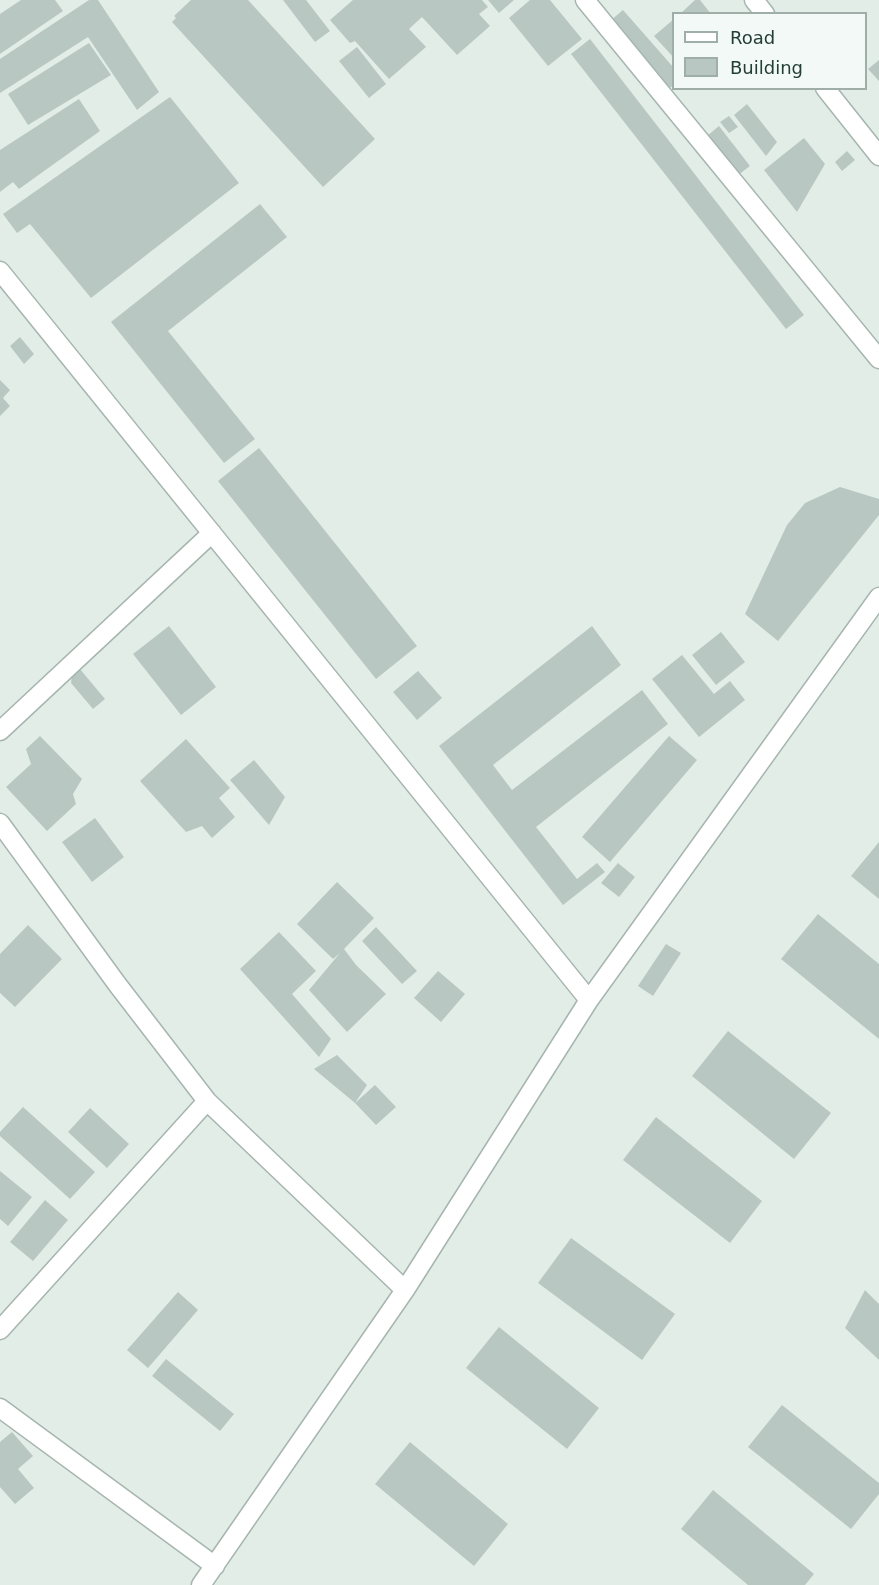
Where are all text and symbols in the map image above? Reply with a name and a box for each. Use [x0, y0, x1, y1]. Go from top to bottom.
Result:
legend [672, 12, 867, 90]
text: Road [730, 27, 775, 48]
text: Building [730, 57, 803, 78]

